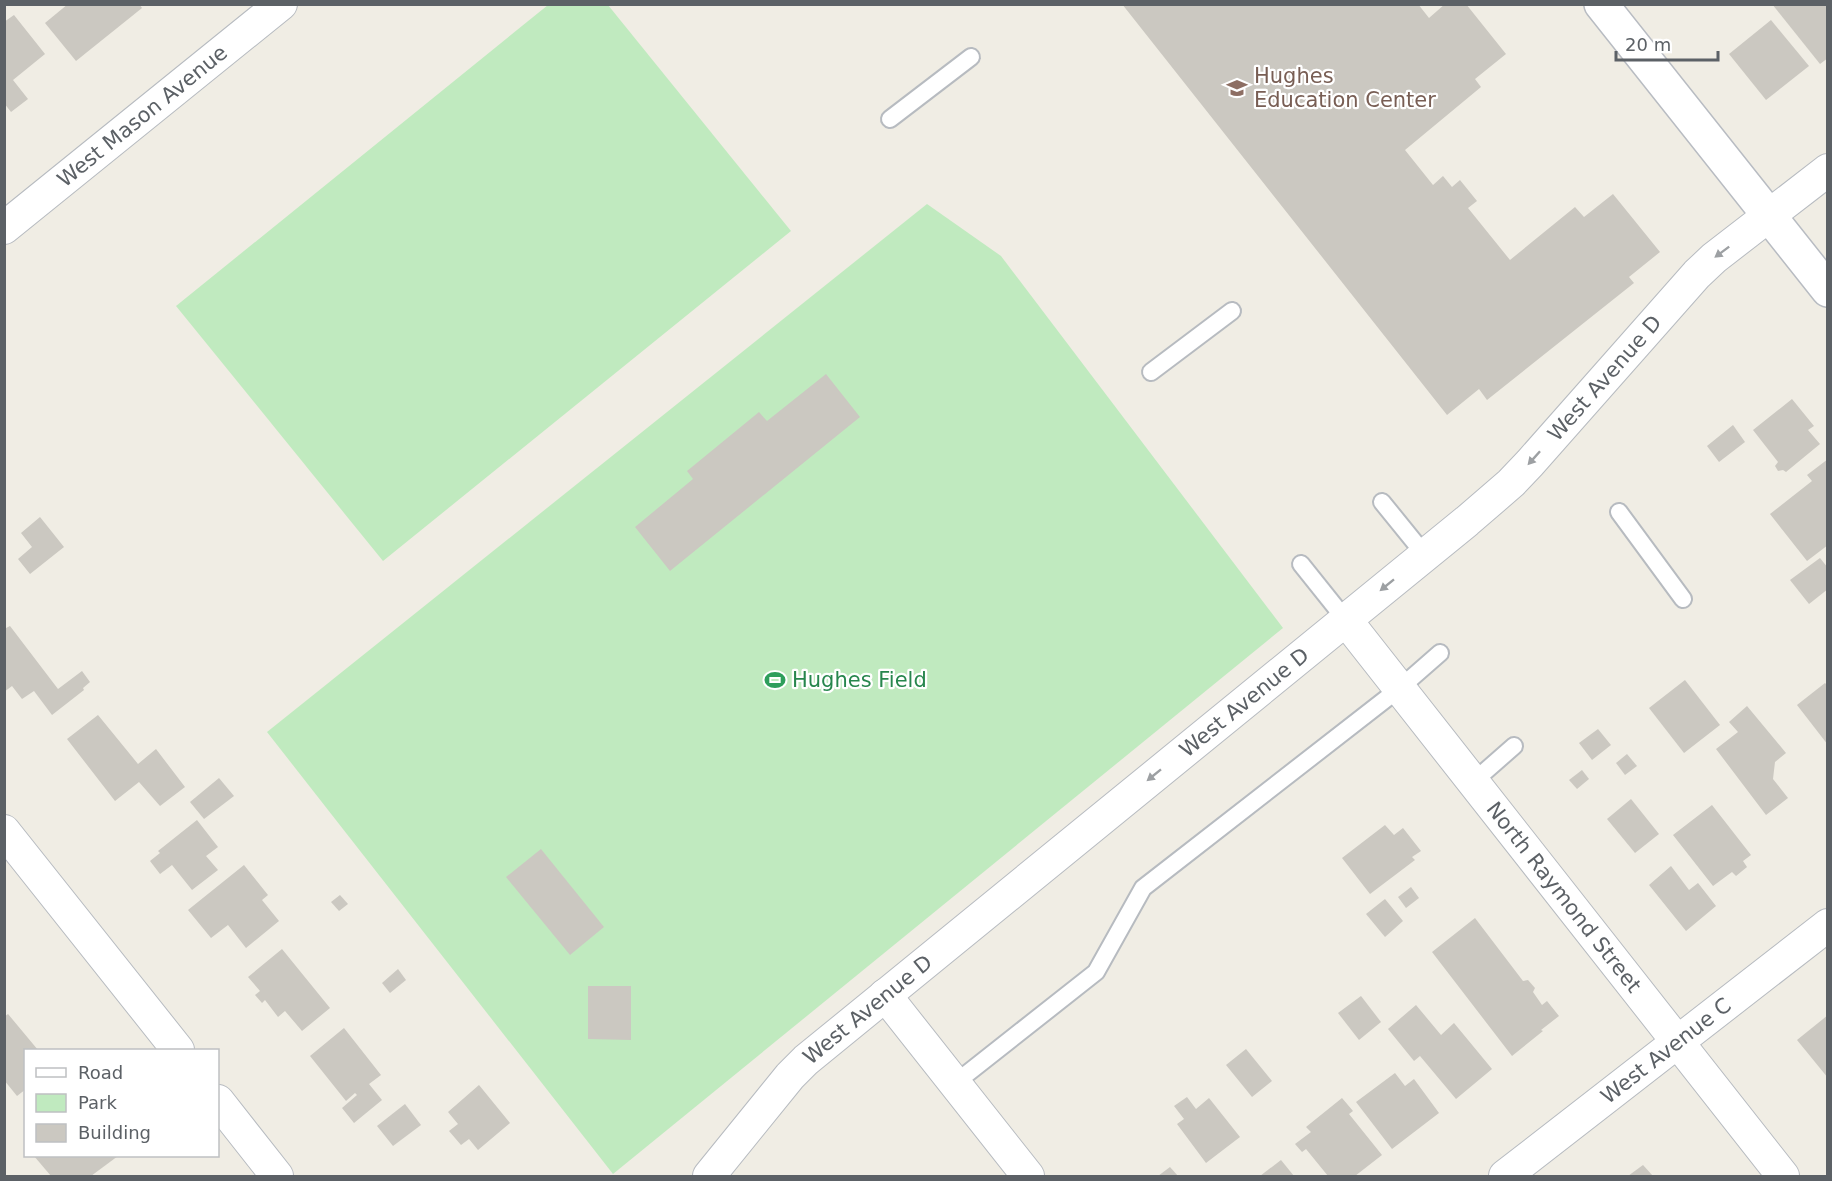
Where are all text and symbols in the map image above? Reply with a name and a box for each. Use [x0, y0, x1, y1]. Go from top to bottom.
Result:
scale bar [1616, 24, 1718, 62]
text: 20 m [1625, 34, 1671, 55]
street label: West Mason Avenue [53, 40, 232, 192]
place label: Hughes Education Center [1254, 64, 1436, 112]
school or university icon: Hughes Education Center [1225, 76, 1249, 100]
one-way arrow [1714, 246, 1730, 258]
street label: West Avenue D [1543, 311, 1667, 446]
one-way arrow [1528, 450, 1541, 465]
one-way arrow [1379, 579, 1394, 591]
street label: West Avenue D [1175, 643, 1314, 762]
sports icon: Hughes Field [763, 668, 787, 692]
place label: Hughes Field [792, 668, 927, 692]
one-way arrow [1146, 768, 1162, 781]
street label: North Raymond Street [1482, 797, 1646, 997]
street label: West Avenue D [798, 950, 937, 1069]
street label: West Avenue C [1596, 993, 1736, 1109]
legend [24, 1049, 219, 1157]
text: Road [78, 1062, 123, 1083]
text: Park [78, 1092, 117, 1113]
text: Building [78, 1122, 151, 1143]

